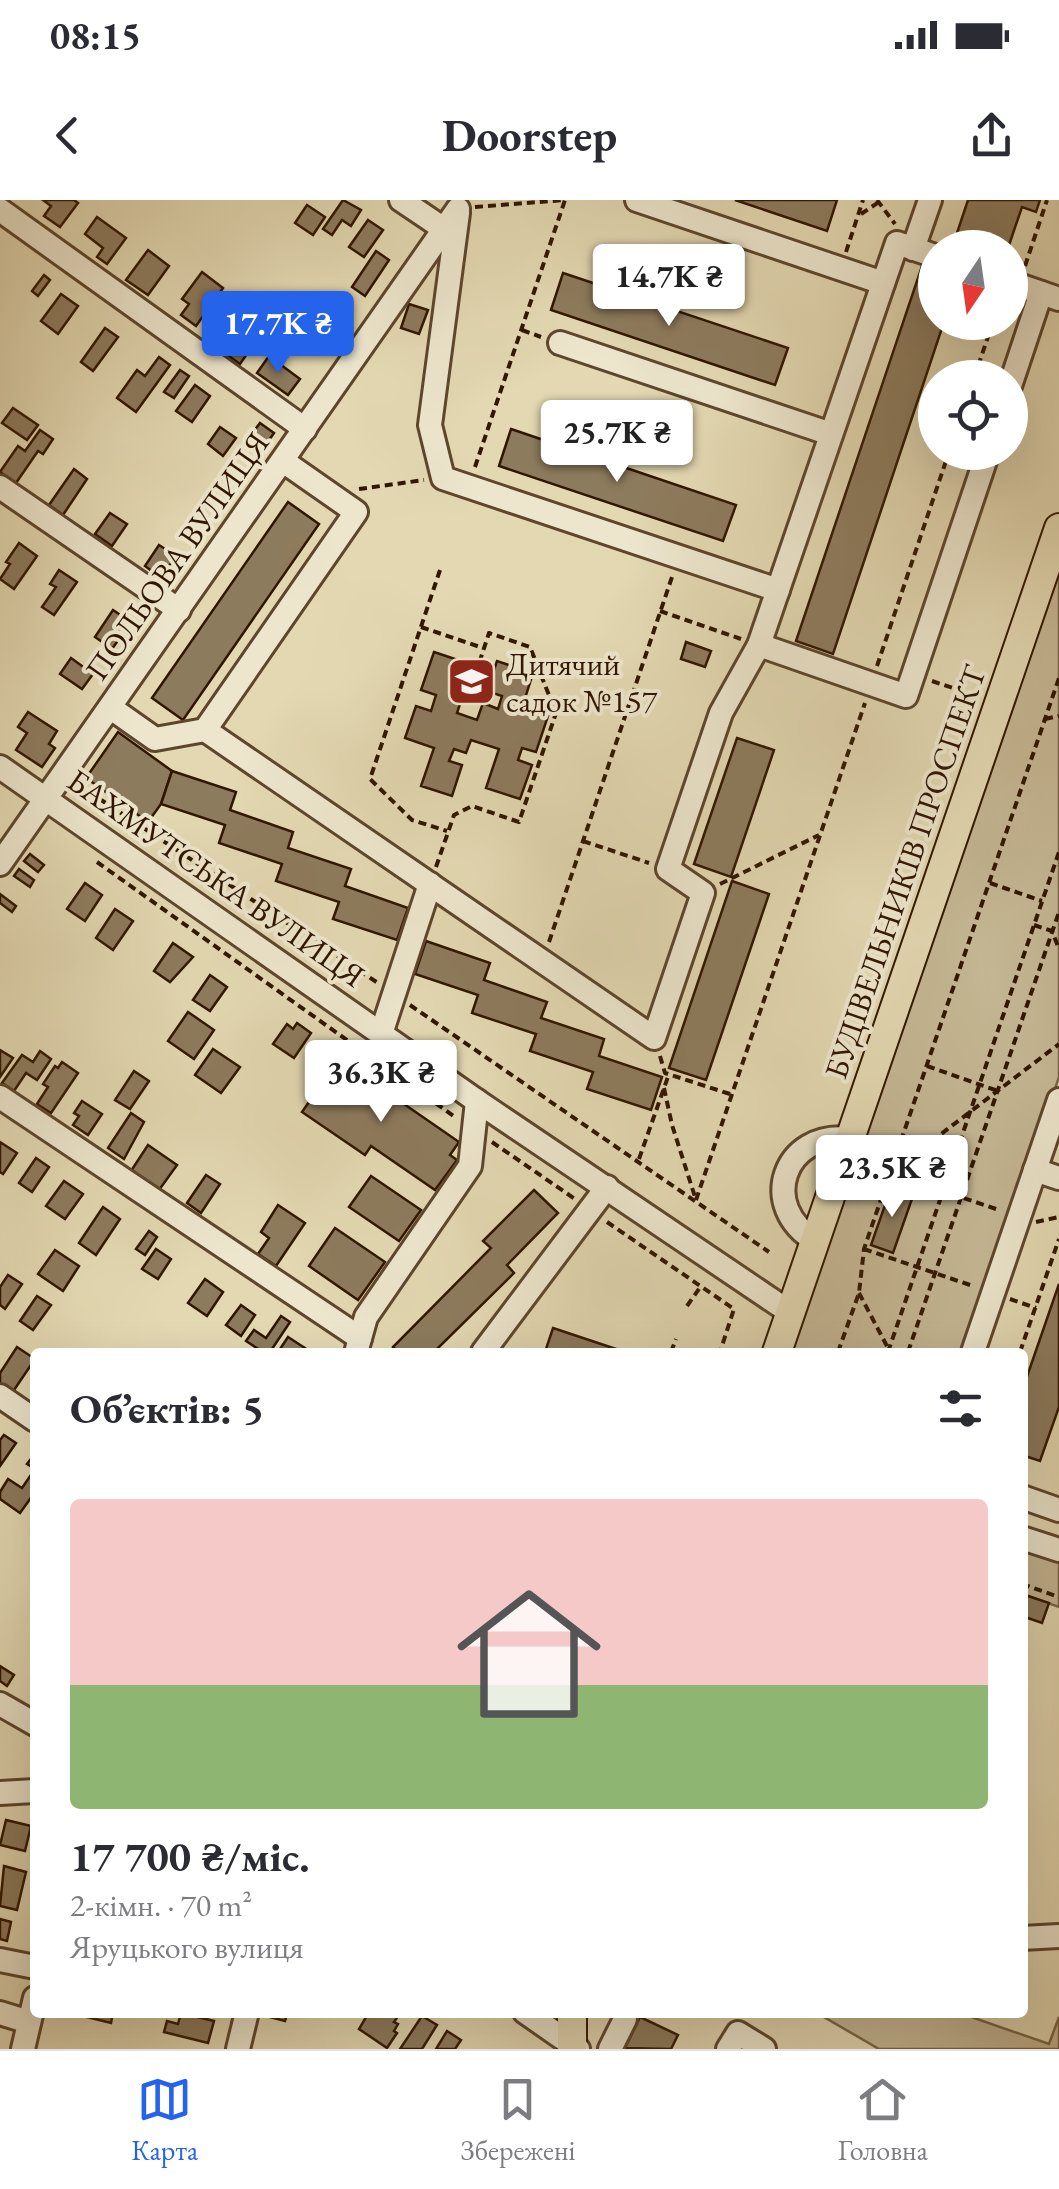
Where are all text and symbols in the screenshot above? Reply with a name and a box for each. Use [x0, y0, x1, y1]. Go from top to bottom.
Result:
text: 08:15 [50, 11, 141, 60]
text: Doorstep [442, 106, 617, 164]
icon: back [40, 108, 95, 163]
icon: share [964, 108, 1019, 163]
north arrow [918, 230, 1028, 340]
map controls [918, 230, 1028, 470]
pin: 14.7K ₴ [577, 244, 761, 329]
text: 14.7K ₴ [615, 255, 723, 297]
pin: 17.7K ₴ [186, 291, 370, 376]
text: 17.7K ₴ [224, 302, 332, 344]
button: locate [918, 360, 1028, 470]
pin: 25.7K ₴ [525, 400, 709, 485]
text: 25.7K ₴ [563, 411, 671, 453]
street label: ПОЛЬОВА ВУЛИЦЯ [75, 424, 279, 688]
place label: Дитячий садок №157 [506, 643, 658, 722]
school or university icon: Дитячий садок №157 [445, 656, 497, 708]
street label: БУДІВЕЛЬНИКІВ ПРОСПЕКТ [814, 659, 996, 1084]
street label: БАХМУТСЬКА ВУЛИЦЯ [59, 759, 373, 997]
pin: 36.3K ₴ [289, 1040, 473, 1125]
text: 36.3K ₴ [327, 1051, 435, 1093]
pin: 23.5K ₴ [800, 1135, 984, 1220]
text: 23.5K ₴ [838, 1146, 946, 1188]
text: Об’єктів: 5 [70, 1381, 264, 1436]
icon: filters [933, 1381, 988, 1436]
icon: home [439, 1564, 619, 1744]
text: 17 700 ₴/міс. [70, 1829, 310, 1884]
text: 2-кімн. · 70 m² [70, 1884, 252, 1926]
text: Яруцького вулиця [70, 1926, 304, 1968]
tab: Карта [131, 2072, 198, 2168]
tab: Збережені [460, 2072, 575, 2168]
tab: Головна [838, 2072, 928, 2168]

